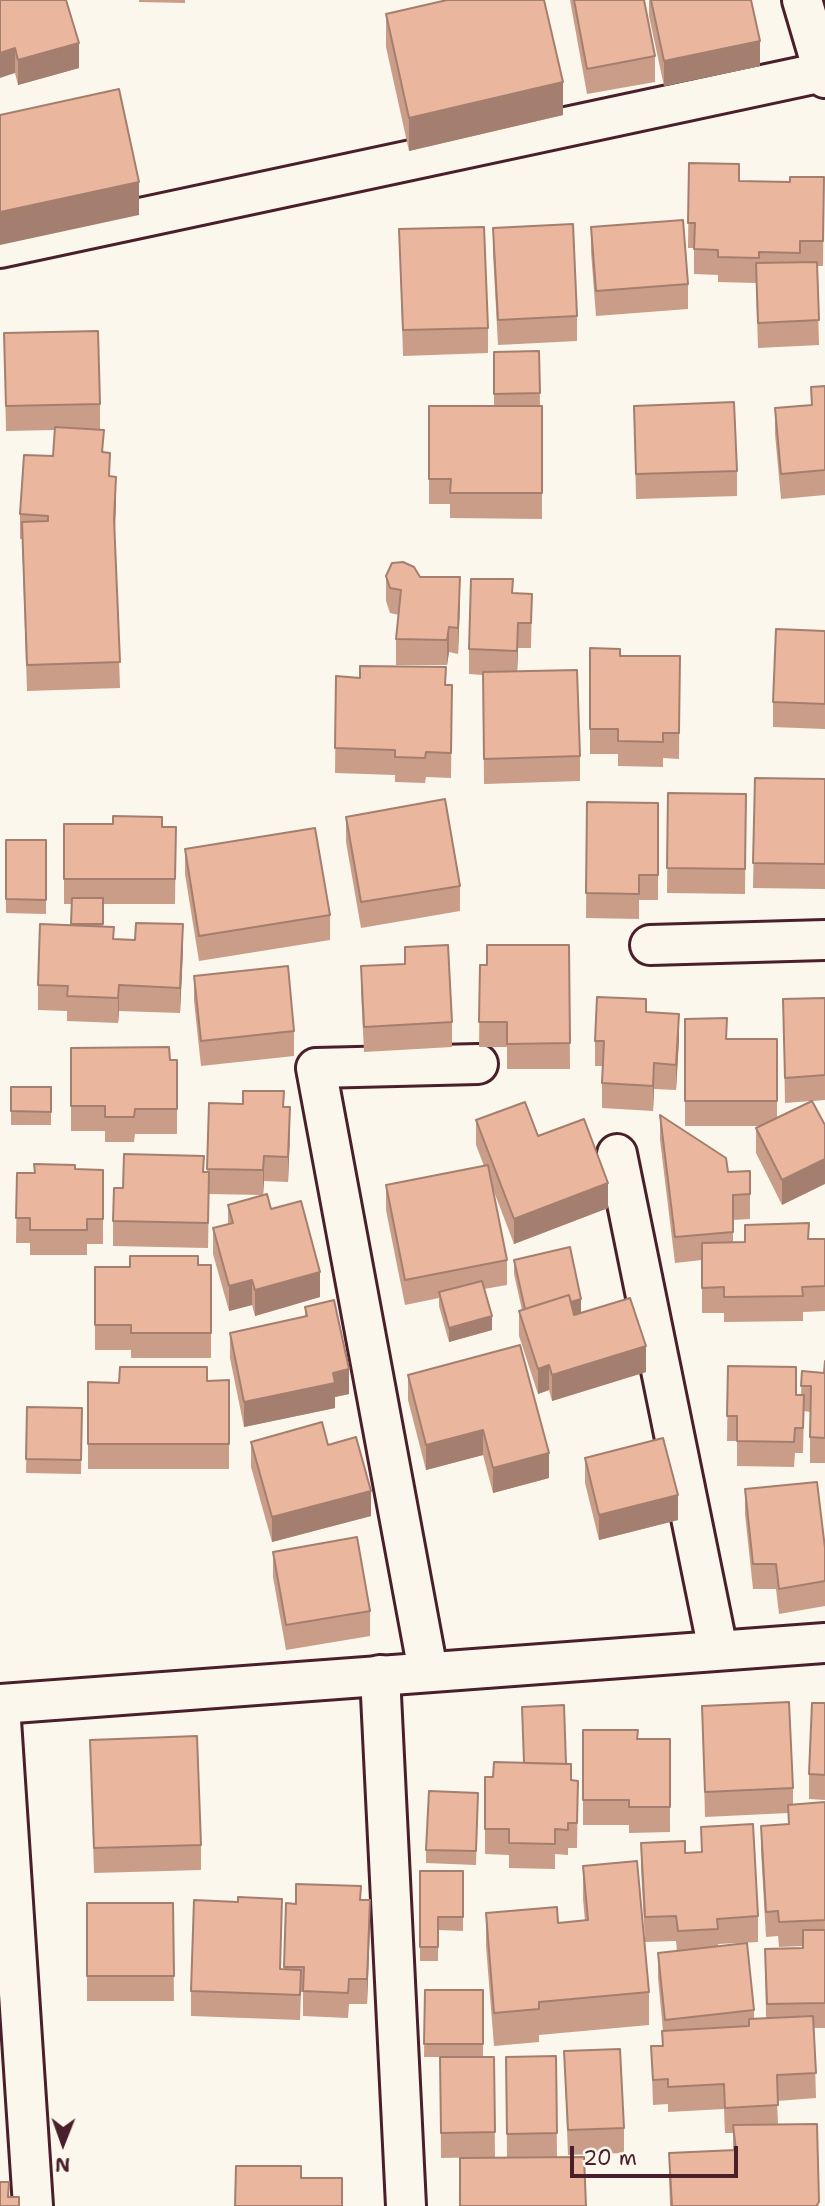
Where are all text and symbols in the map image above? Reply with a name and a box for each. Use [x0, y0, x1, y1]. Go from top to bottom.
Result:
north arrow [28, 2108, 98, 2178]
scale bar [573, 2132, 741, 2176]
text: 20 m [583, 2144, 637, 2172]
text: N [55, 2152, 70, 2177]

